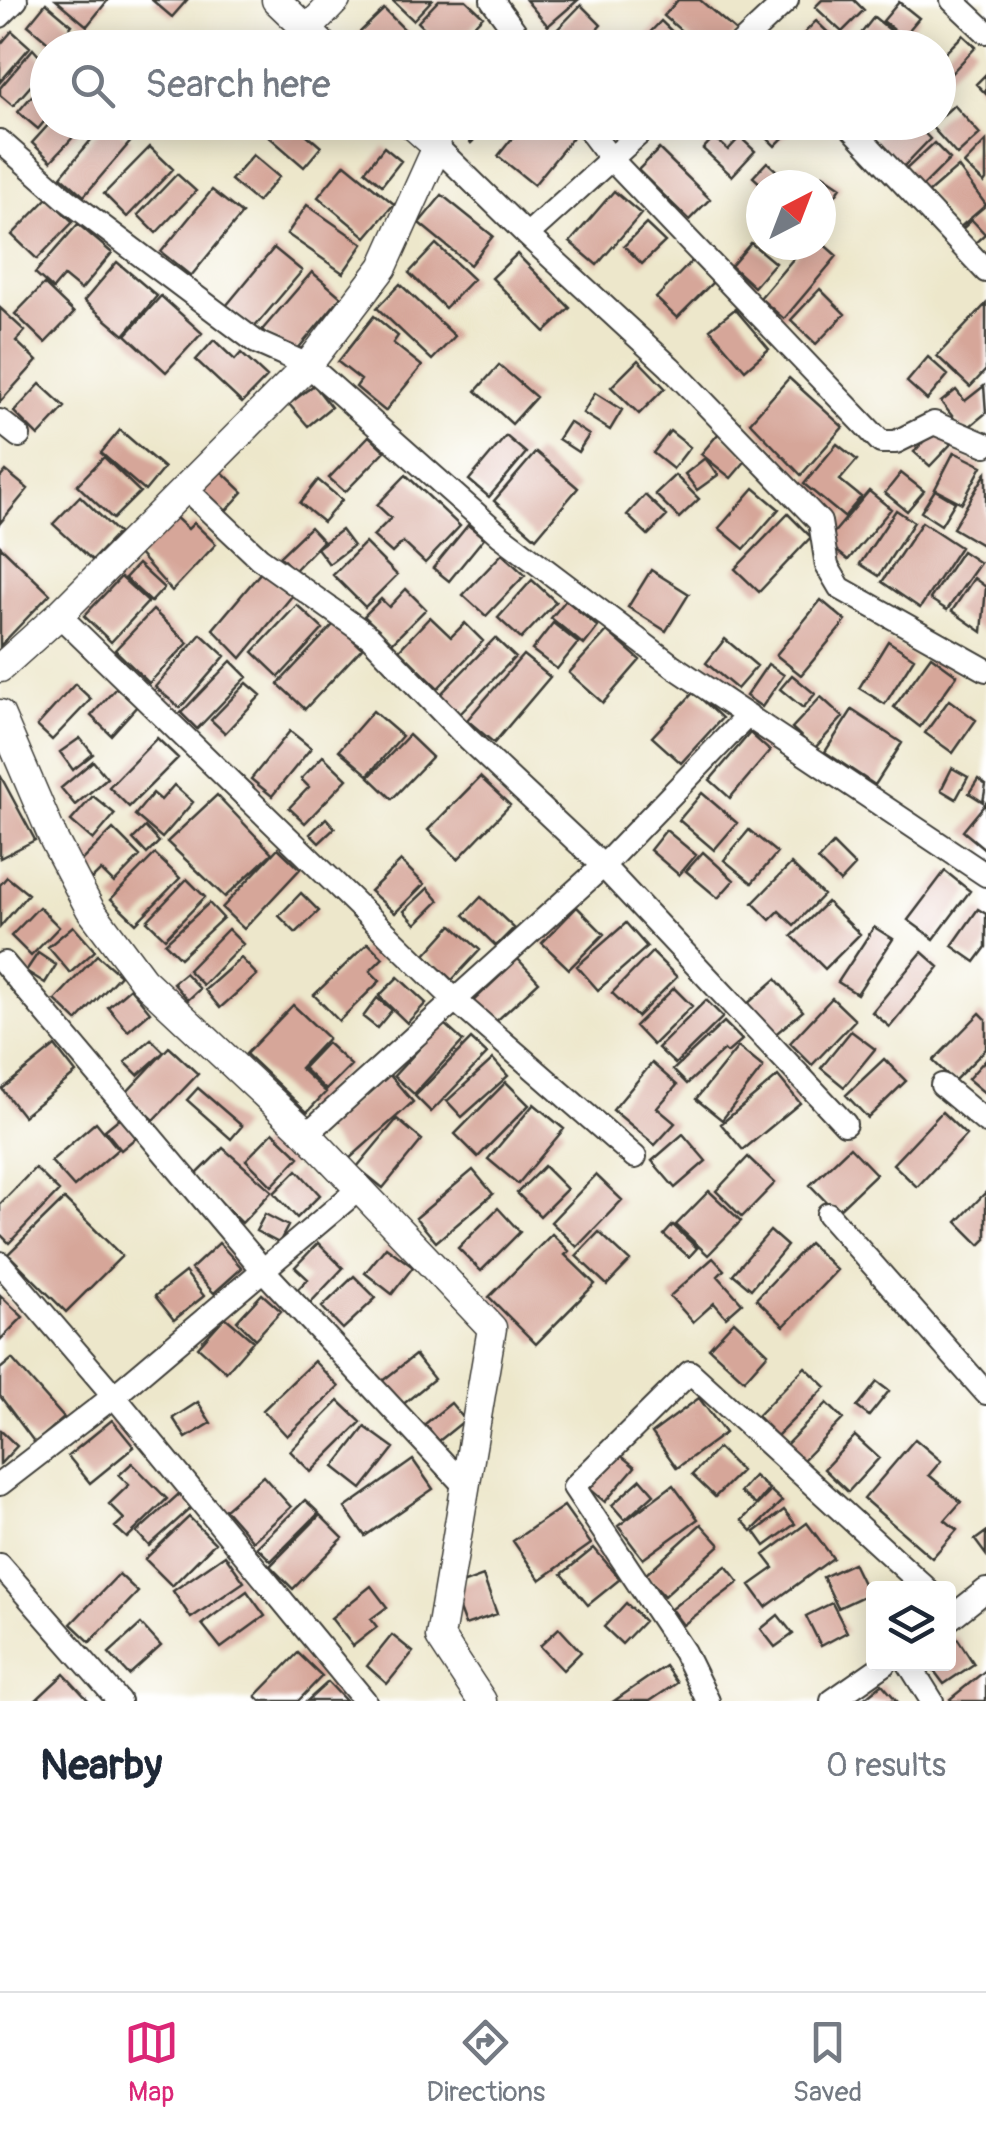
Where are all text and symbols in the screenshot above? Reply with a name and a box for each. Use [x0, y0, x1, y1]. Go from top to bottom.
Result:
search box [30, 30, 956, 140]
icon: search [65, 58, 120, 113]
text: Search here [145, 61, 331, 109]
north arrow [746, 170, 836, 260]
map controls [866, 1581, 956, 1671]
button: layers [866, 1581, 956, 1671]
text: Nearby [40, 1740, 162, 1792]
text: 0 results [826, 1746, 946, 1786]
tab: Map [124, 2015, 179, 2110]
tab: Directions [426, 2015, 545, 2110]
tab: Saved [793, 2015, 862, 2110]

